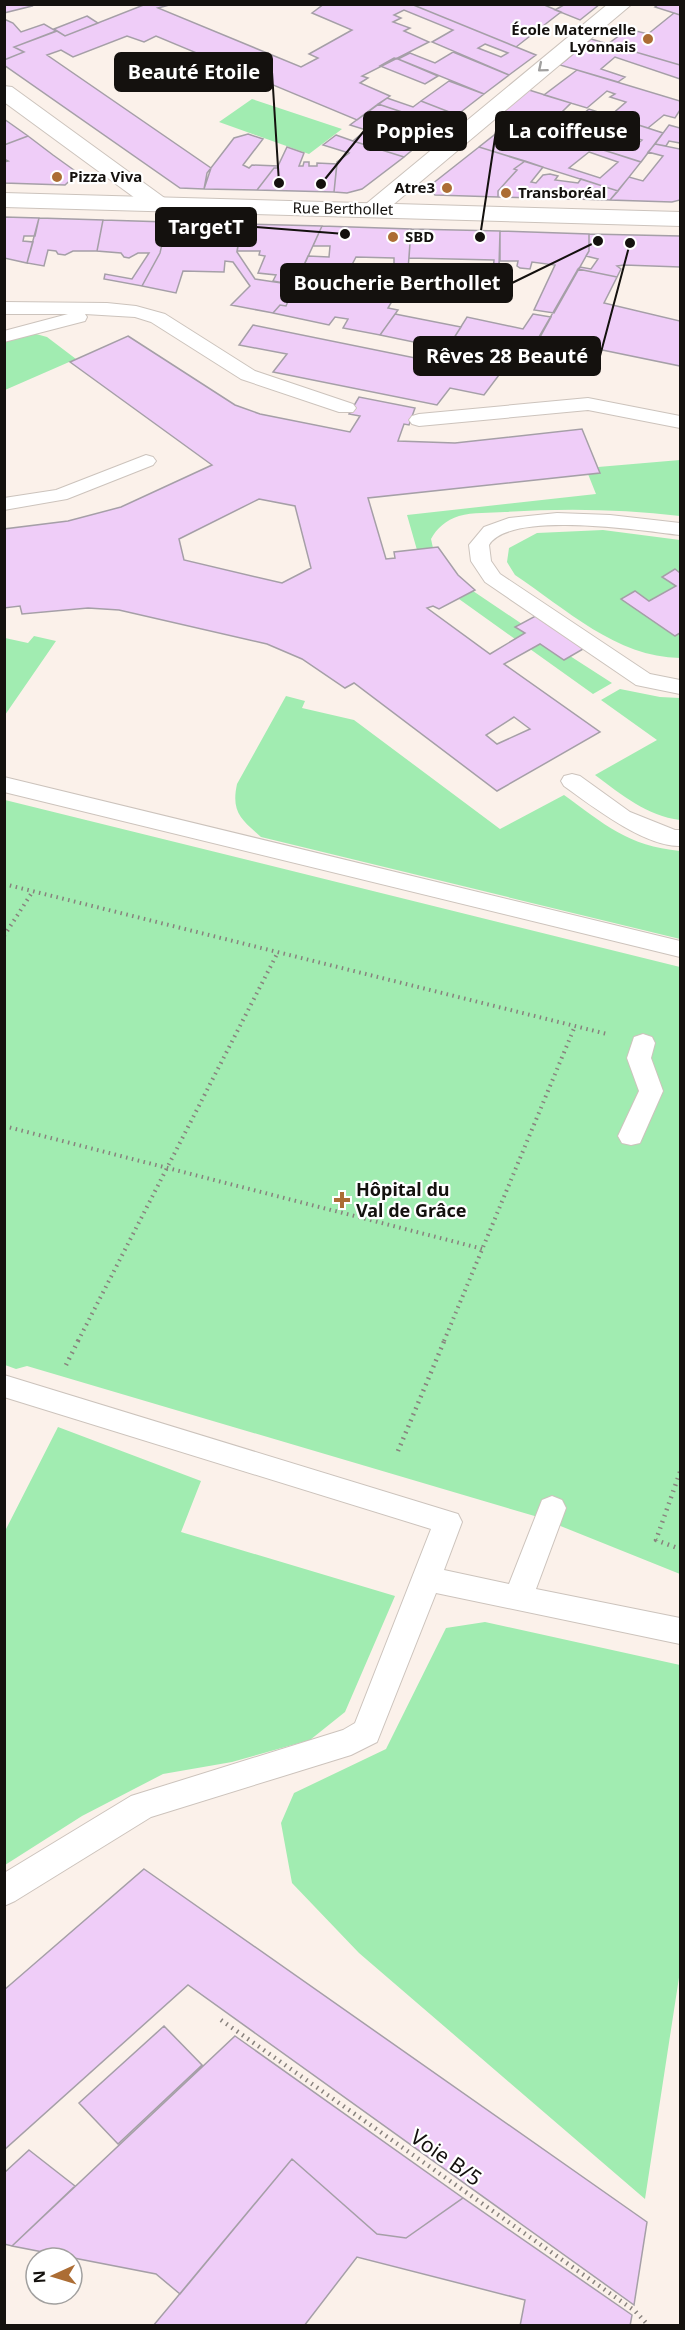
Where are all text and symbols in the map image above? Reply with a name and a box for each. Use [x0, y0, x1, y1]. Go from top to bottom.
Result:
place label: École Maternelle Lyonnais [511, 19, 636, 56]
marker: École Maternelle Lyonnais [641, 32, 655, 46]
callout: Beauté Etoile [115, 53, 272, 91]
text: Beauté Etoile [128, 58, 260, 85]
one-way arrow [538, 61, 549, 72]
callout: Poppies [364, 112, 466, 150]
callout: La coiffeuse [496, 112, 639, 150]
text: Poppies [376, 117, 454, 144]
text: La coiffeuse [508, 117, 628, 144]
place label: Pizza Viva [69, 166, 142, 186]
marker: Pizza Viva [50, 170, 64, 184]
place label: Atre3 [394, 177, 435, 197]
marker: Atre3 [440, 181, 454, 195]
place label: Transboréal [518, 182, 606, 202]
marker: Transboréal [499, 186, 513, 200]
street label: Rue Berthollet [292, 197, 394, 219]
callout: TargetT [156, 208, 256, 246]
text: TargetT [168, 213, 244, 240]
place label: SBD [405, 226, 434, 246]
marker: SBD [386, 230, 400, 244]
callout: Boucherie Berthollet [281, 264, 512, 302]
text: Boucherie Berthollet [293, 269, 501, 296]
callout: Rêves 28 Beauté [414, 337, 600, 375]
text: Rêves 28 Beauté [426, 342, 588, 369]
place label: Hôpital du Val de Grâce [356, 1177, 467, 1222]
marker: Hôpital du Val de Grâce [333, 1191, 351, 1209]
street label: Voie B/5 [405, 2122, 488, 2192]
north arrow [24, 2246, 84, 2306]
text: N [28, 2270, 50, 2284]

